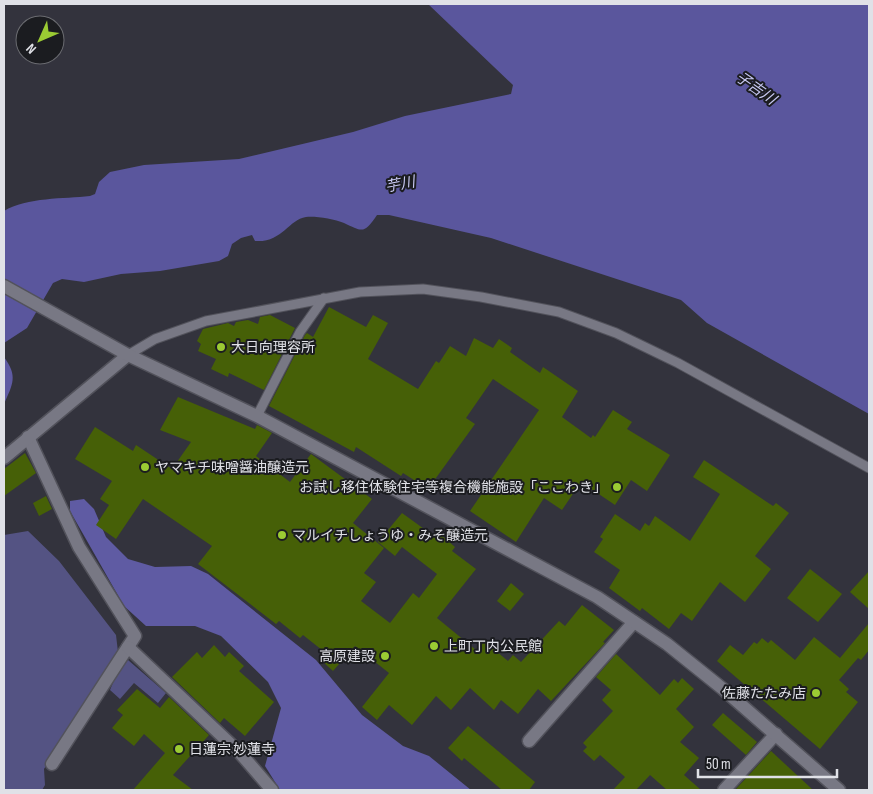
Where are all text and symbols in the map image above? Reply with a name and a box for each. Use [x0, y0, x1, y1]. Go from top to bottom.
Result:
north arrow [15, 15, 65, 65]
text: N [23, 40, 40, 57]
water label: 子吉川 [732, 68, 781, 110]
water label: 芋川 [384, 172, 419, 197]
place label: 大日向理容所 [231, 339, 315, 356]
marker: 大日向理容所 [215, 341, 227, 353]
place label: ヤマキチ味噌醤油醸造元 [155, 459, 309, 476]
marker: ヤマキチ味噌醤油醸造元 [139, 461, 151, 473]
place label: お試し移住体験住宅等複合機能施設「ここわき」 [299, 479, 607, 496]
marker: お試し移住体験住宅等複合機能施設「ここわき」 [611, 481, 623, 493]
place label: マルイチしょうゆ・みそ醸造元 [292, 527, 488, 544]
marker: マルイチしょうゆ・みそ醸造元 [276, 529, 288, 541]
place label: 上町丁内公民館 [444, 638, 542, 655]
marker: 上町丁内公民館 [428, 640, 440, 652]
place label: 高原建設 [319, 648, 375, 665]
marker: 高原建設 [379, 650, 391, 662]
place label: 佐藤たたみ店 [722, 685, 806, 702]
marker: 佐藤たたみ店 [810, 687, 822, 699]
place label: 日蓮宗 妙蓮寺 [189, 741, 275, 758]
marker: 日蓮宗 妙蓮寺 [173, 743, 185, 755]
scale bar [698, 746, 837, 778]
text: 50 m [706, 755, 731, 774]

